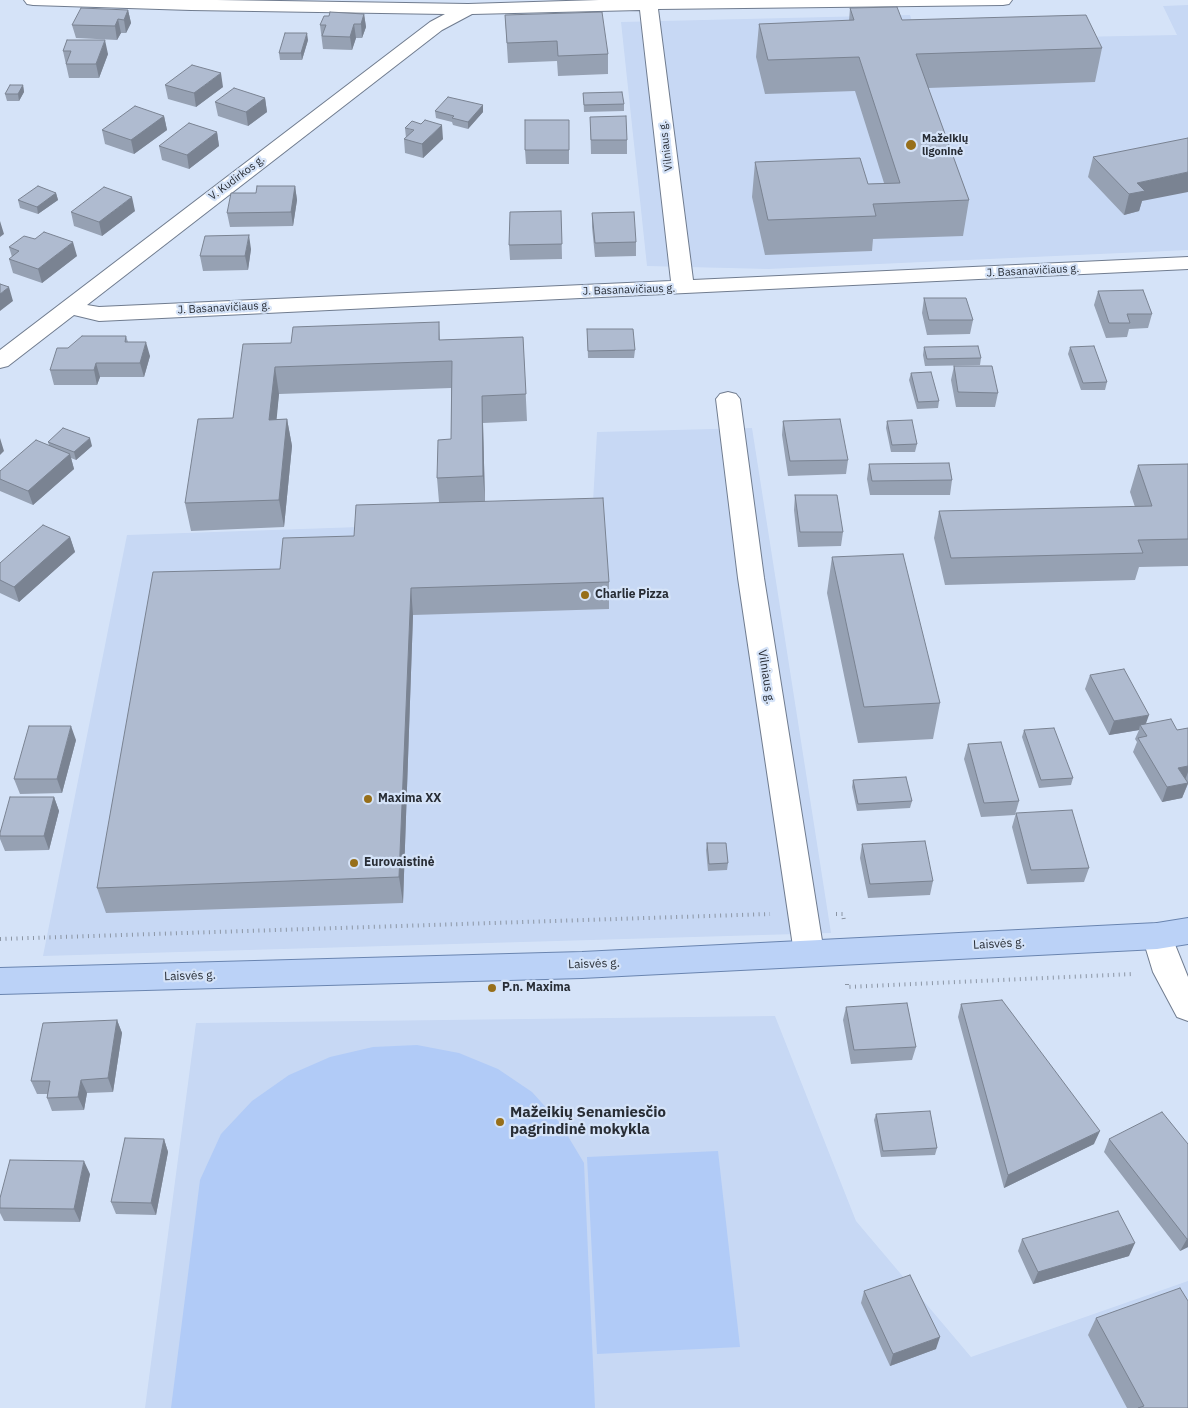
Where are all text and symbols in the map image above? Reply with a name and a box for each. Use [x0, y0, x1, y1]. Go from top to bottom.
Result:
street label: Vilniaus g. [656, 120, 676, 172]
place label: Mažeikių ligoninė [922, 132, 968, 158]
marker: Mažeikių ligoninė [904, 138, 918, 152]
street label: V. Kudirkos g. [206, 153, 268, 203]
street label: J. Basanavičiaus g. [986, 262, 1080, 280]
street label: J. Basanavičiaus g. [582, 282, 676, 298]
street label: J. Basanavičiaus g. [177, 299, 271, 317]
place label: Charlie Pizza [595, 588, 669, 602]
marker: Charlie Pizza [579, 589, 591, 601]
street label: Vilniaus g. [755, 649, 777, 705]
place label: Maxima XX [378, 792, 441, 806]
marker: Maxima XX [362, 793, 374, 805]
place label: Eurovaistinė [364, 856, 434, 870]
marker: Eurovaistinė [348, 857, 360, 869]
street label: Laisvės g. [973, 935, 1025, 953]
street label: Laisvės g. [568, 956, 620, 972]
street label: Laisvės g. [164, 968, 216, 984]
place label: P.n. Maxima [502, 981, 570, 995]
marker: P.n. Maxima [486, 982, 498, 994]
place label: Mažeikių Senamiesčio pagrindinė mokykla [510, 1104, 666, 1139]
marker: Mažeikių Senamiesčio pagrindinė mokykla [494, 1116, 506, 1128]

